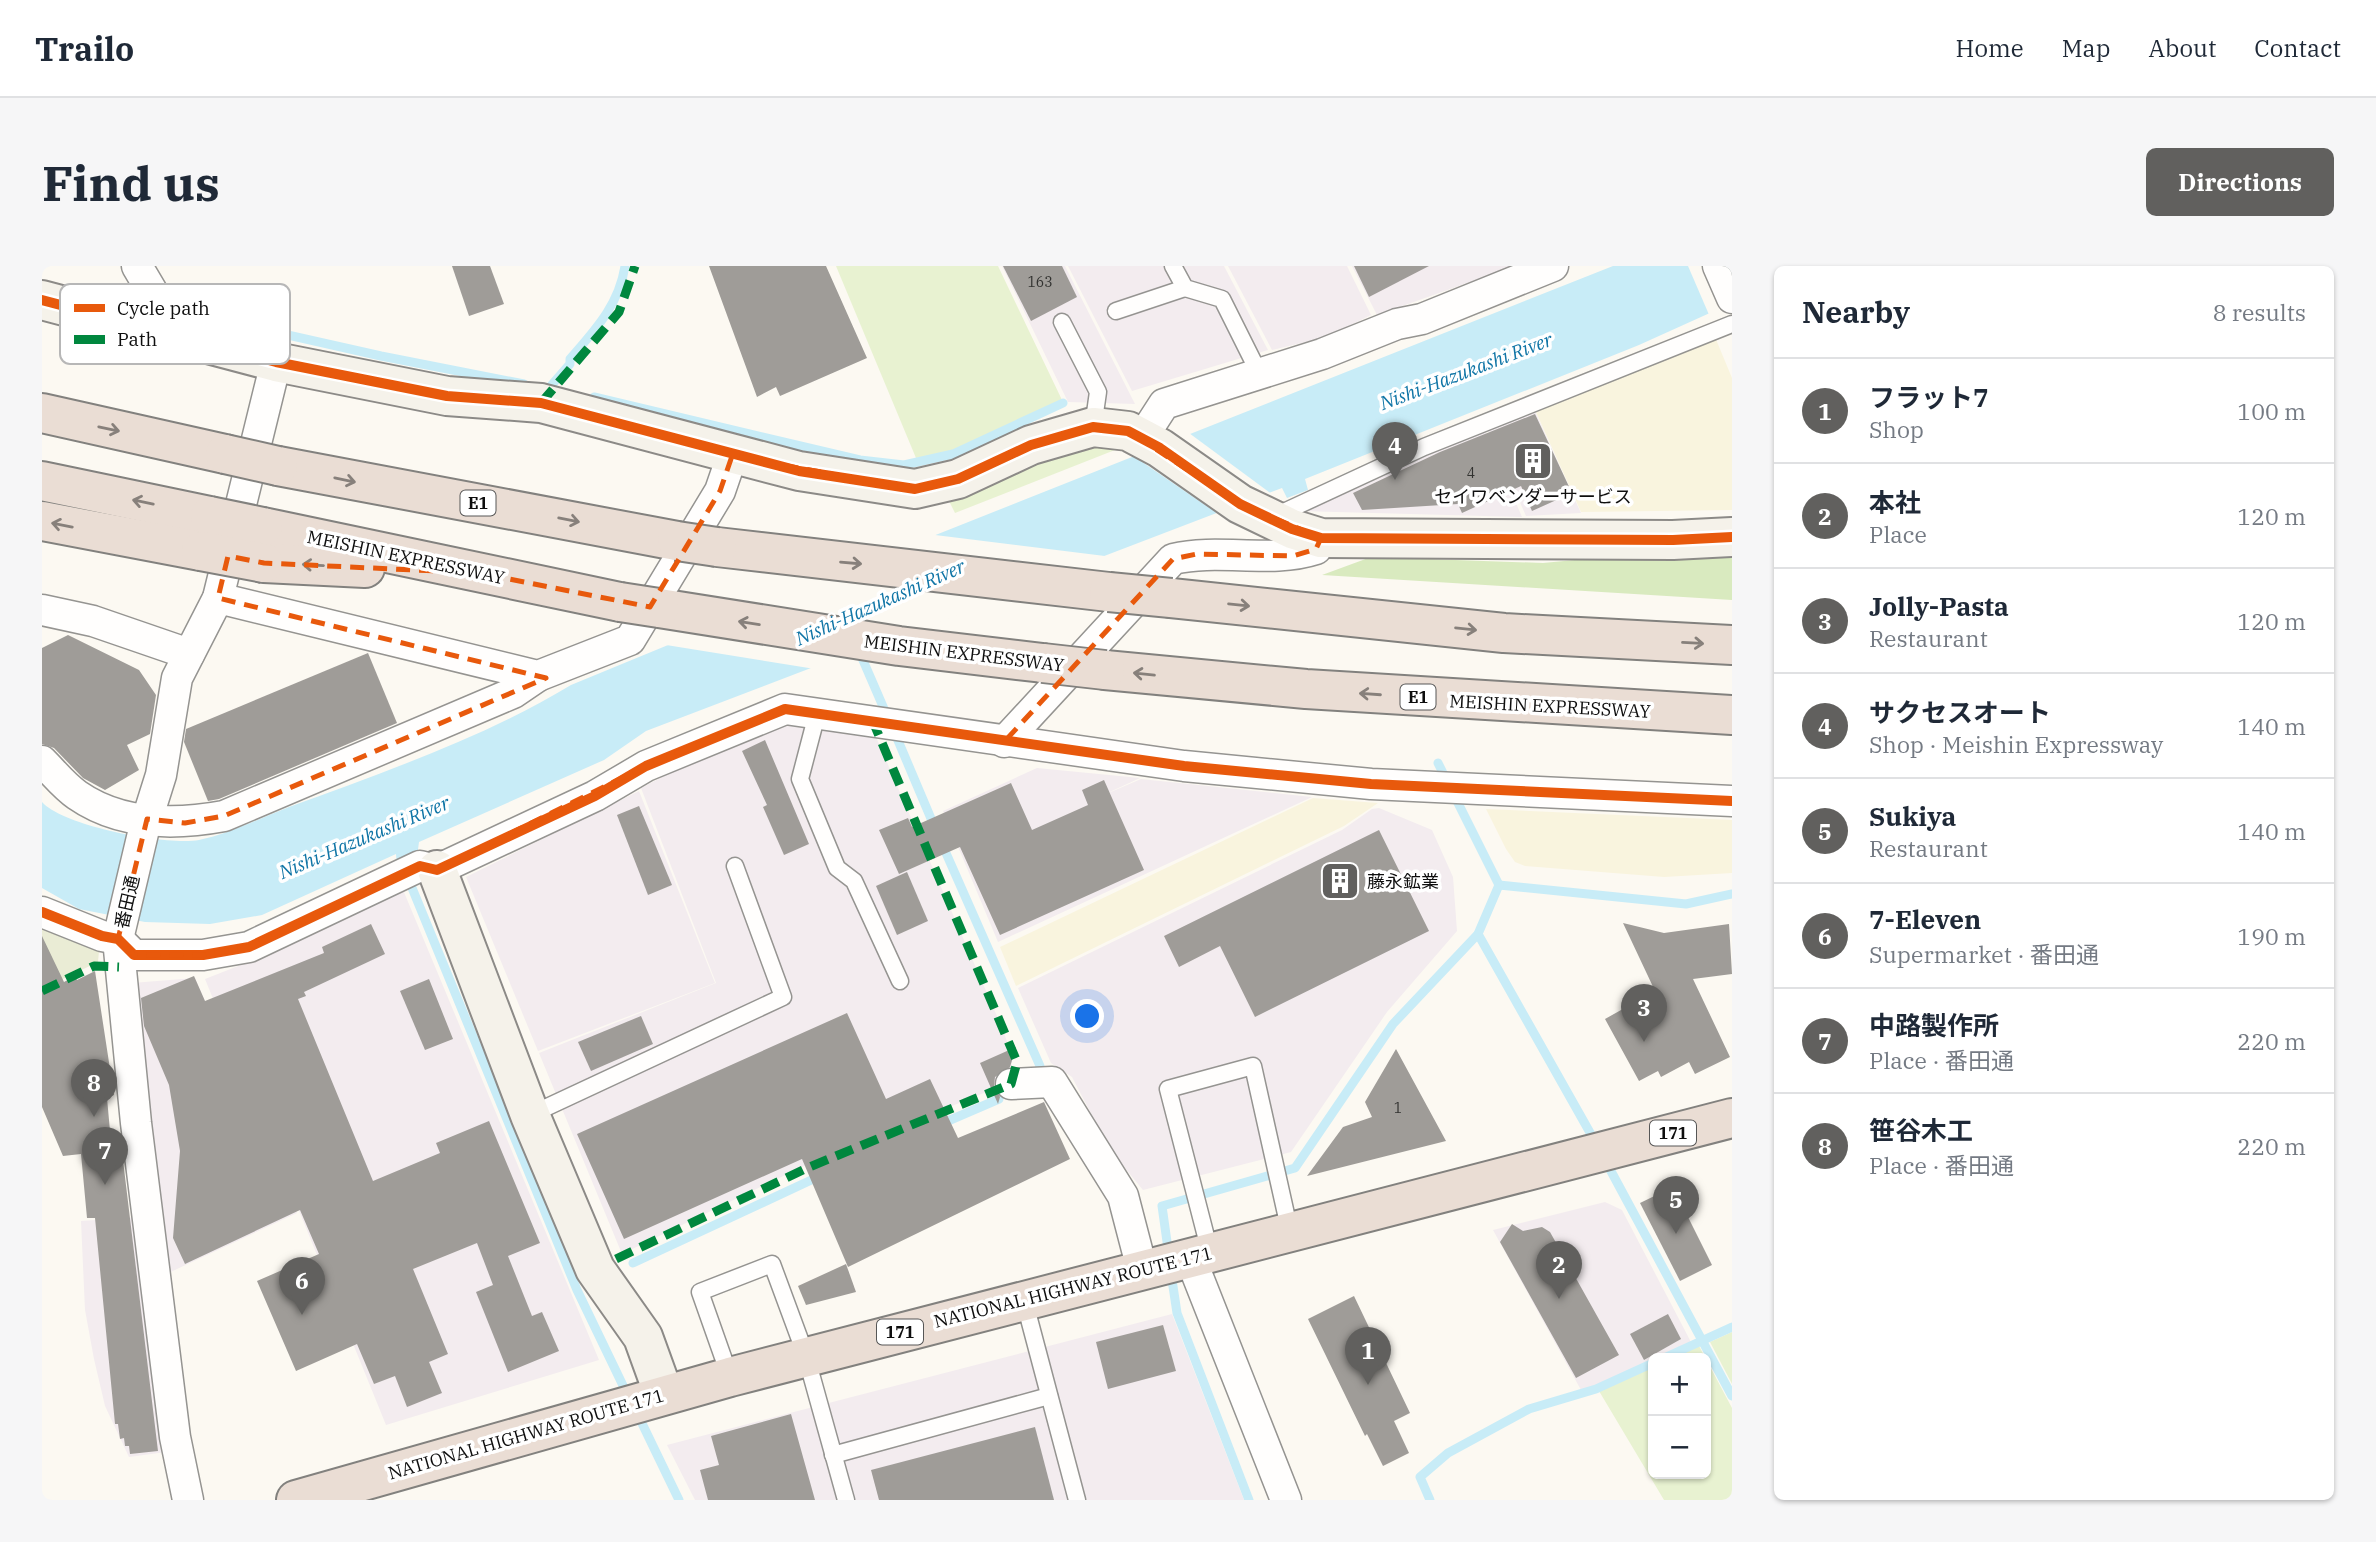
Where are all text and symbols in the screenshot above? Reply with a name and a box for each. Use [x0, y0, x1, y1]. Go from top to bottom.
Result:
text: Trailo [35, 27, 134, 70]
text: Home [1956, 32, 2024, 64]
text: Map [2062, 32, 2110, 64]
text: About [2148, 32, 2216, 64]
text: Contact [2254, 32, 2341, 64]
button: Directions [2146, 148, 2334, 216]
text: Find us [42, 151, 220, 214]
house number: 163 [1027, 273, 1053, 291]
legend [60, 284, 290, 364]
text: Nearby [1802, 292, 1910, 331]
text: Cycle path [117, 296, 210, 320]
text: 8 results [2213, 297, 2306, 327]
text: Path [117, 327, 157, 351]
water label: Nishi-Hazukashi River [1375, 327, 1556, 415]
text: フラット7 [1869, 380, 1989, 414]
text: 1 [1818, 396, 1832, 426]
text: 100 m [2237, 396, 2306, 426]
text: Shop [1869, 414, 1924, 444]
one-way arrow [97, 422, 120, 436]
pin: 4 [1372, 422, 1418, 480]
building icon: セイワベンダーサービス [1512, 440, 1554, 482]
house number: 4 [1467, 464, 1475, 482]
one-way arrow [333, 474, 356, 488]
place label: セイワベンダーサービス [1434, 485, 1632, 508]
text: 本社 [1869, 485, 1921, 519]
road number: E1 [460, 490, 495, 515]
one-way arrow [132, 494, 155, 508]
text: 2 [1818, 501, 1832, 531]
text: 120 m [2237, 501, 2306, 531]
one-way arrow [557, 514, 580, 527]
one-way arrow [51, 518, 74, 531]
text: Place [1869, 519, 1927, 549]
street label: MEISHIN EXPRESSWAY [305, 525, 508, 589]
water label: Nishi-Hazukashi River [791, 554, 969, 651]
one-way arrow [839, 557, 861, 570]
one-way arrow [302, 559, 325, 572]
text: Jolly-Pasta [1869, 589, 2009, 623]
one-way arrow [1228, 599, 1250, 612]
text: 3 [1818, 606, 1832, 636]
text: 120 m [2237, 606, 2306, 636]
one-way arrow [738, 616, 761, 629]
one-way arrow [1454, 623, 1476, 636]
text: Restaurant [1869, 623, 1988, 653]
street label: MEISHIN EXPRESSWAY [863, 629, 1066, 677]
one-way arrow [1681, 636, 1704, 649]
one-way arrow [1133, 667, 1156, 680]
road number: E1 [1400, 684, 1436, 710]
one-way arrow [1360, 687, 1382, 700]
street label: MEISHIN EXPRESSWAY [1449, 689, 1652, 723]
text: サクセスオート [1869, 695, 2051, 729]
text: 4 [1818, 711, 1832, 741]
text: 140 m [2237, 711, 2306, 741]
text: Shop · Meishin Expressway [1869, 729, 2163, 759]
water label: Nishi-Hazukashi River [274, 790, 454, 884]
text: Sukiya [1869, 799, 1956, 833]
text: 5 [1818, 816, 1832, 846]
text: 140 m [2237, 816, 2306, 846]
text: Restaurant [1869, 833, 1988, 863]
building icon: 藤永鉱業 [1319, 860, 1361, 902]
place label: 藤永鉱業 [1367, 870, 1439, 893]
street label: 番田通 [110, 873, 144, 931]
text: 7-Eleven [1869, 902, 1981, 936]
text: 6 [1818, 921, 1832, 951]
text: 190 m [2237, 921, 2306, 951]
text: Supermarket · 番田通 [1869, 939, 2099, 969]
pin: 3 [1621, 984, 1667, 1042]
your location [1070, 999, 1104, 1033]
text: 中路製作所 [1869, 1008, 1999, 1042]
text: 7 [1818, 1026, 1832, 1056]
text: 220 m [2237, 1026, 2306, 1056]
text: Place · 番田通 [1869, 1045, 2014, 1075]
pin: 8 [71, 1059, 117, 1117]
house number: 1 [1394, 1099, 1402, 1117]
text: 笹谷木工 [1869, 1113, 1973, 1147]
road number: 171 [1650, 1120, 1696, 1146]
pin: 7 [82, 1127, 128, 1185]
text: 8 [1818, 1131, 1832, 1161]
text: 220 m [2237, 1131, 2306, 1161]
text: Place · 番田通 [1869, 1150, 2014, 1180]
pin: 5 [1653, 1176, 1699, 1234]
street label: NATIONAL HIGHWAY ROUTE 171 [931, 1241, 1215, 1333]
pin: 2 [1536, 1241, 1582, 1299]
pin: 6 [279, 1257, 325, 1315]
road number: 171 [877, 1320, 923, 1344]
pin: 1 [1345, 1327, 1391, 1385]
map controls [1648, 1353, 1711, 1479]
button: + [1648, 1353, 1711, 1416]
street label: NATIONAL HIGHWAY ROUTE 171 [385, 1383, 667, 1485]
button: − [1648, 1416, 1711, 1479]

